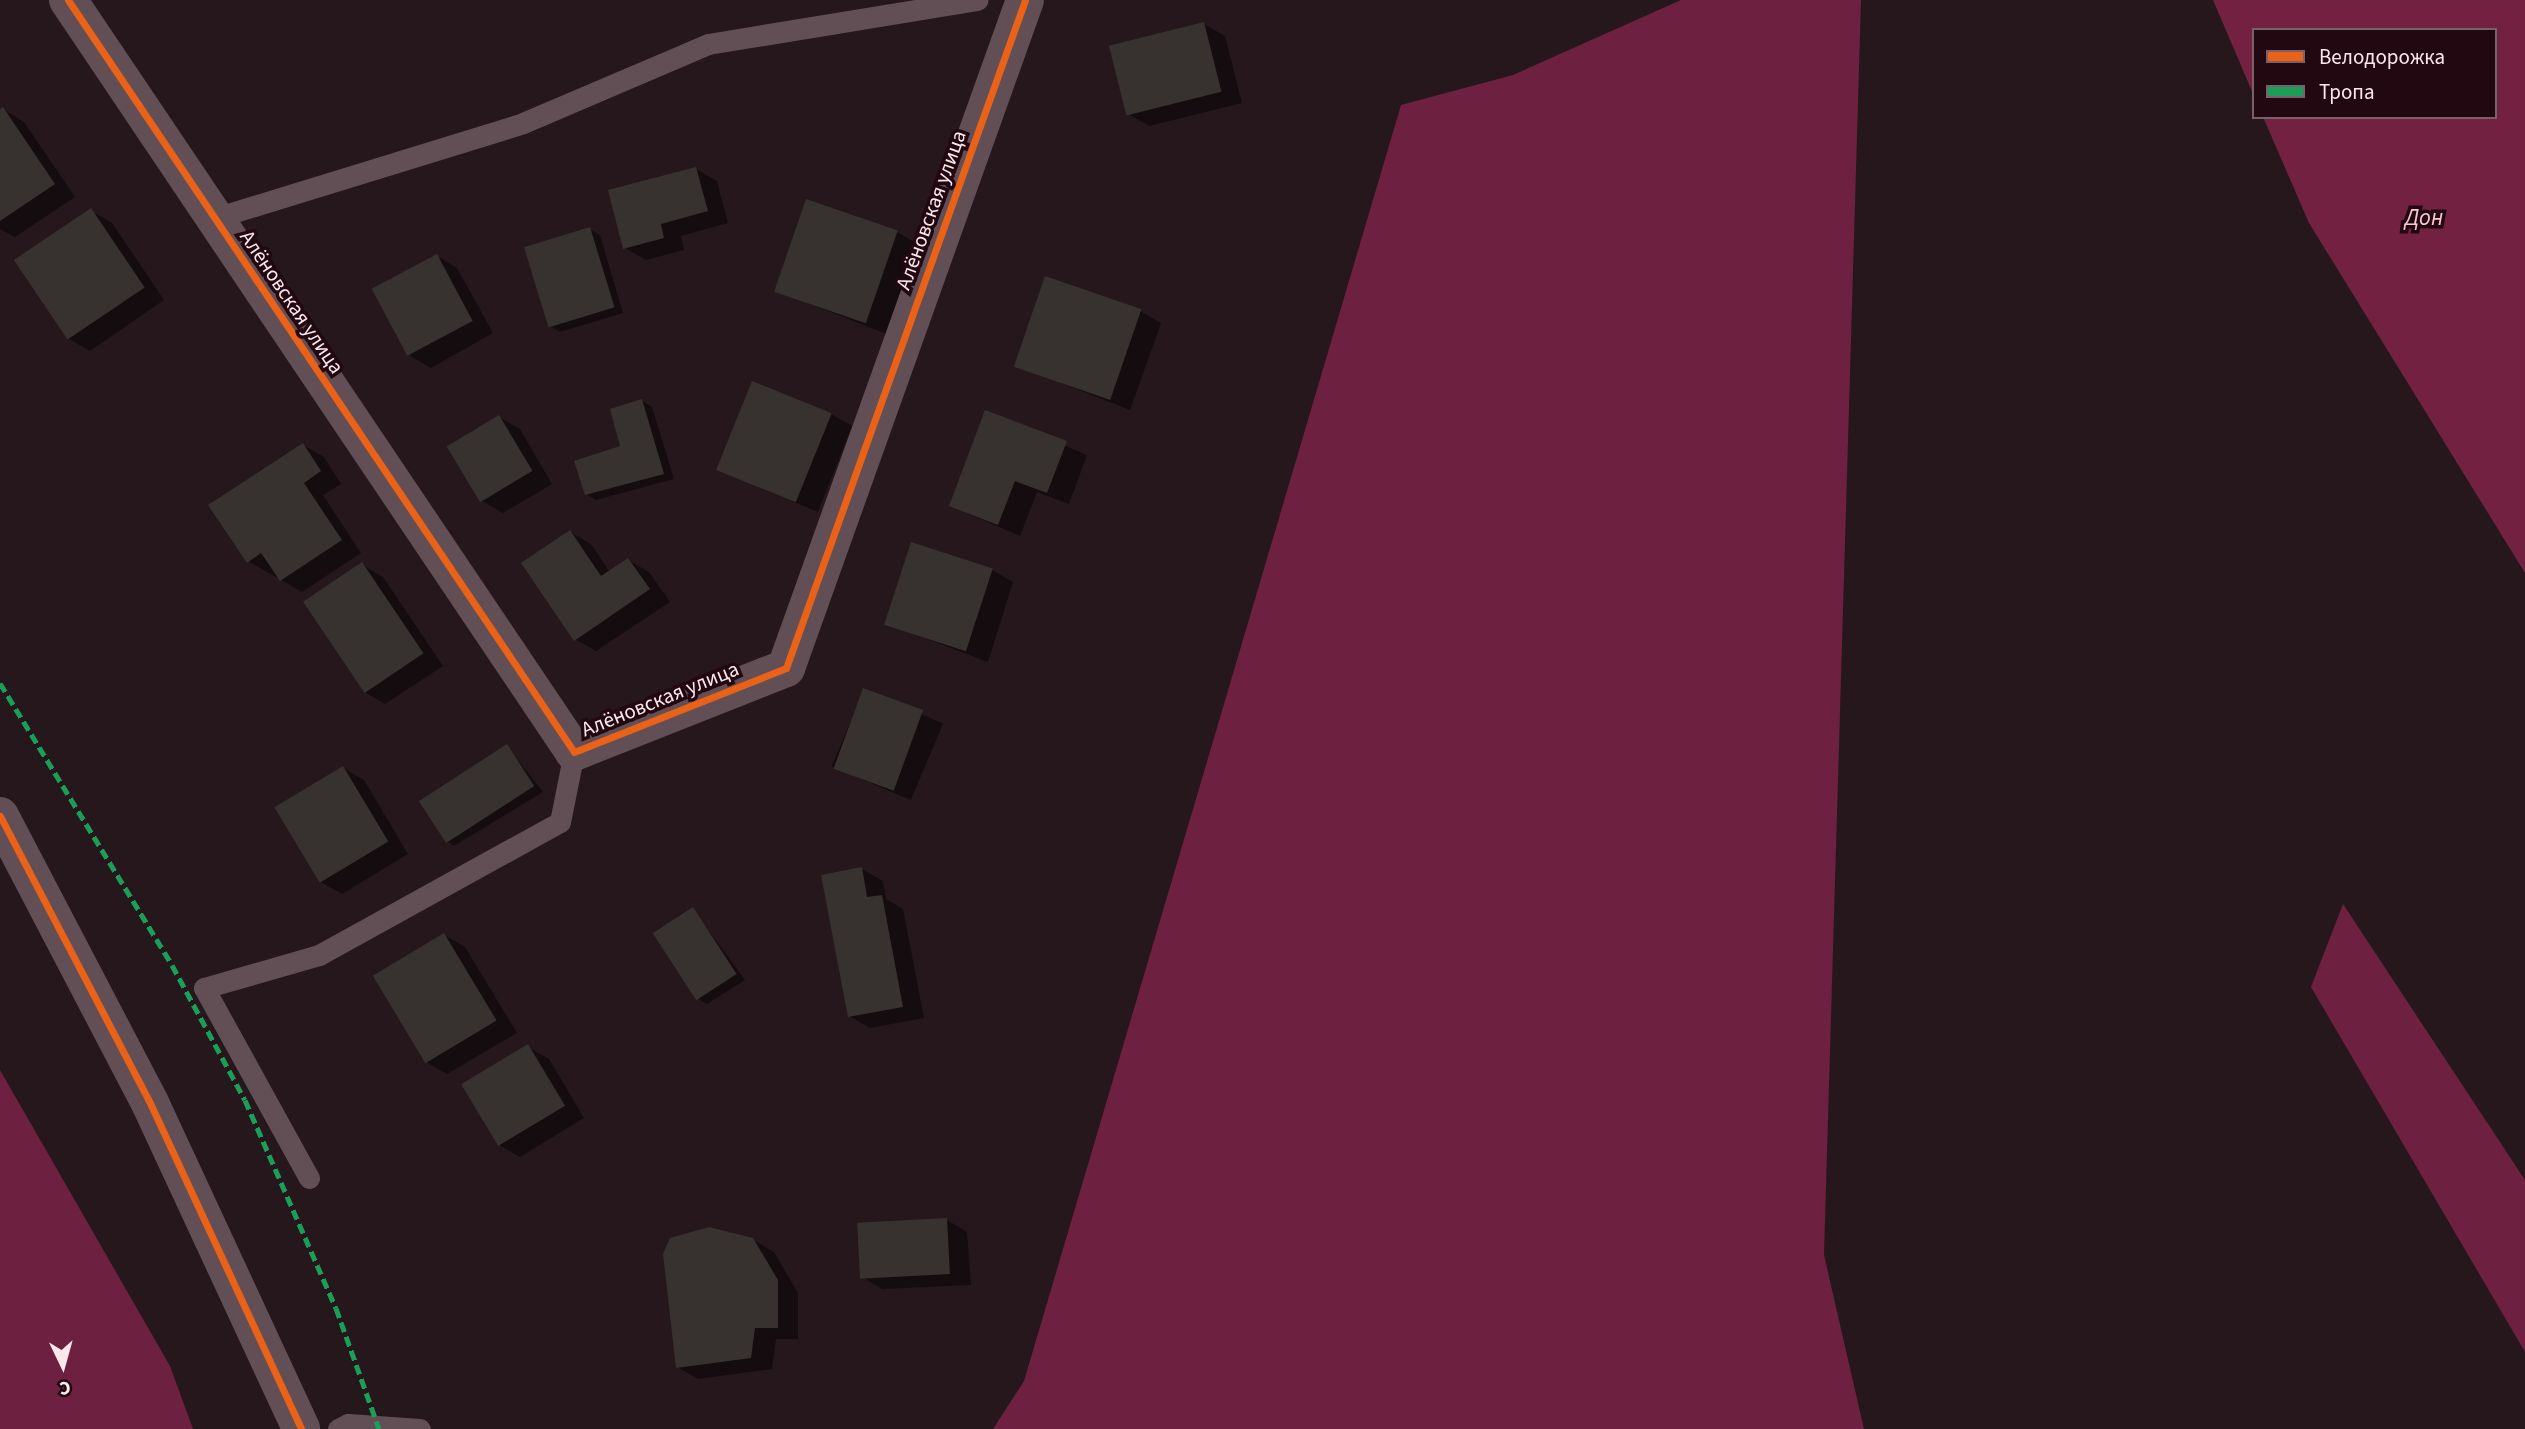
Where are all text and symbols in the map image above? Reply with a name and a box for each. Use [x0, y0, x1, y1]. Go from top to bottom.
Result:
legend [2252, 28, 2497, 119]
text: Велодорожка [2319, 42, 2445, 72]
text: Тропа [2319, 77, 2375, 107]
street label: Алёновская улица [890, 127, 972, 293]
water label: Дон [2405, 204, 2443, 232]
street label: Алёновская улица [235, 225, 349, 379]
street label: Алёновская улица [578, 656, 742, 742]
north arrow [28, 1331, 98, 1401]
text: С [58, 1373, 72, 1401]

